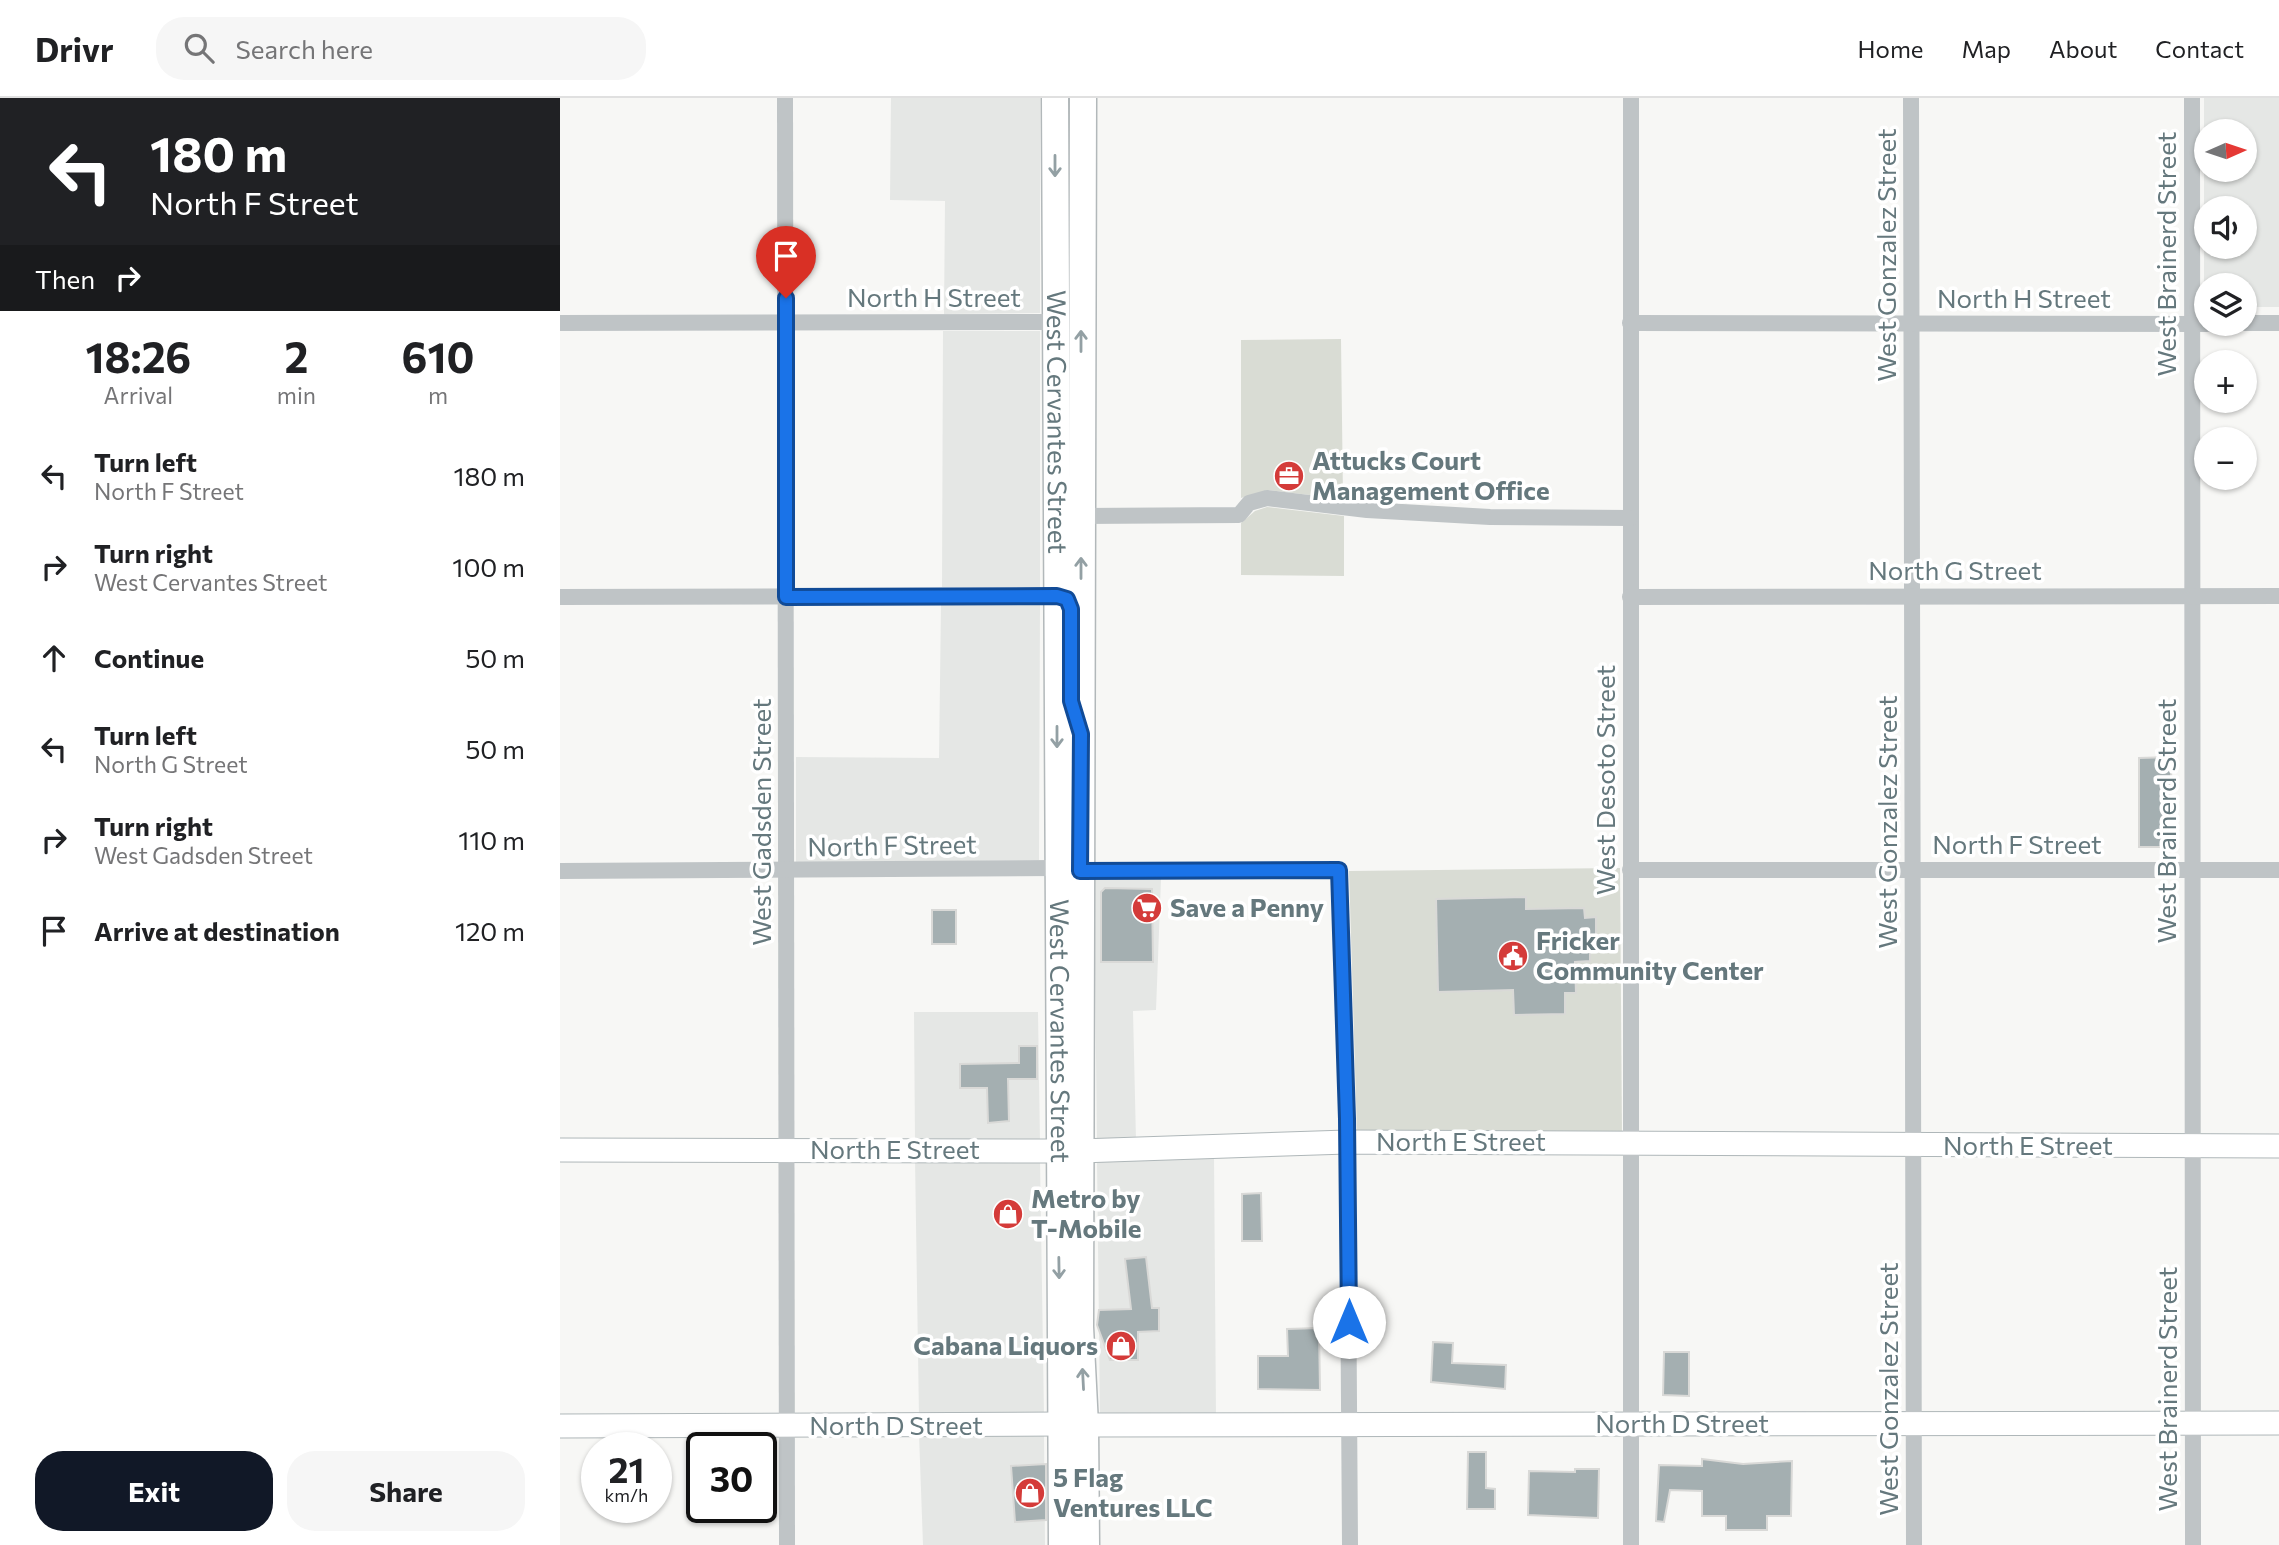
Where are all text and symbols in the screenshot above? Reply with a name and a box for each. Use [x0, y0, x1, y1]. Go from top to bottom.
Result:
search box [156, 17, 646, 80]
text: Drivr [35, 28, 114, 69]
icon: search [180, 29, 218, 67]
text: Search here [236, 33, 373, 64]
text: Home [1858, 34, 1924, 63]
text: Map [1962, 34, 2011, 63]
text: About [2049, 34, 2117, 63]
text: Contact [2155, 34, 2244, 63]
north arrow [2194, 119, 2258, 182]
map controls [2194, 119, 2257, 490]
text: 180 m [150, 122, 287, 182]
icon: left [35, 126, 126, 217]
street label: West Gonzalez Street [1870, 128, 1901, 382]
street label: West Brainerd Street [2150, 131, 2181, 377]
one-way arrow [1048, 154, 1062, 177]
text: North F Street [150, 182, 359, 222]
button: sound [2194, 196, 2257, 259]
pin [756, 226, 816, 298]
icon: arrive [767, 237, 805, 275]
icon: right [109, 259, 147, 297]
text: Then [35, 263, 95, 294]
button: layers [2194, 273, 2257, 336]
street label: North H Street [847, 281, 1021, 312]
street label: North H Street [1937, 282, 2111, 313]
street label: West Cervantes Street [1042, 290, 1074, 554]
one-way arrow [1074, 329, 1088, 352]
text: 18:26 [86, 330, 191, 382]
text: 2 [284, 330, 308, 382]
text: 610 [402, 330, 474, 382]
button: + [2194, 350, 2257, 413]
text: Arrival [104, 381, 173, 409]
text: min [277, 381, 316, 409]
text: m [428, 381, 448, 409]
button: − [2194, 427, 2257, 490]
place label: Attucks Court Management Office [1312, 444, 1550, 505]
text: Turn left [94, 446, 197, 477]
icon: left [35, 457, 73, 495]
office icon: Attucks Court Management Office [1272, 459, 1306, 493]
text: 180 m [453, 460, 525, 491]
text: North F Street [94, 477, 244, 505]
text: Turn right [94, 537, 213, 568]
icon: right [35, 548, 73, 586]
text: 100 m [452, 551, 525, 582]
street label: North G Street [1868, 554, 2042, 585]
one-way arrow [1074, 557, 1088, 580]
text: West Cervantes Street [94, 568, 327, 596]
icon: ahead [35, 639, 73, 677]
text: Continue [94, 642, 204, 673]
text: 50 m [465, 642, 525, 673]
street label: West Desoto Street [1589, 665, 1620, 895]
street label: West Gonzalez Street [1871, 695, 1902, 949]
street label: West Gadsden Street [745, 698, 776, 946]
street label: West Brainerd Street [2150, 698, 2181, 944]
text: Turn left [94, 719, 197, 750]
one-way arrow [1050, 725, 1064, 748]
icon: left [35, 730, 73, 768]
text: 50 m [465, 733, 525, 764]
text: North G Street [94, 750, 248, 778]
text: Turn right [94, 810, 213, 841]
icon: right [35, 821, 73, 859]
text: 110 m [458, 824, 525, 855]
street label: North F Street [807, 828, 977, 861]
street label: North F Street [1932, 828, 2102, 859]
text: West Gadsden Street [94, 841, 313, 869]
supermarket icon: Save a Penny [1130, 891, 1164, 925]
place label: Save a Penny [1170, 891, 1324, 922]
street label: West Cervantes Street [1045, 899, 1077, 1163]
icon: arrive [35, 912, 73, 950]
text: Arrive at destination [94, 915, 340, 946]
text: 120 m [455, 915, 525, 946]
place label: Fricker Community Center [1536, 924, 1764, 985]
public building icon: Fricker Community Center [1496, 939, 1530, 973]
street label: North E Street [1376, 1125, 1546, 1156]
street label: North E Street [1943, 1129, 2113, 1160]
street label: North E Street [810, 1133, 980, 1164]
place label: Metro by T-Mobile [1031, 1182, 1142, 1243]
shop icon: Metro by T-Mobile [991, 1197, 1025, 1231]
one-way arrow [1052, 1256, 1065, 1279]
street label: West Gonzalez Street [1872, 1262, 1903, 1516]
street label: West Brainerd Street [2151, 1266, 2182, 1512]
position arrow [1312, 1285, 1386, 1359]
place label: Cabana Liquors [913, 1329, 1098, 1360]
shop icon: Cabana Liquors [1104, 1329, 1138, 1363]
one-way arrow [1076, 1368, 1089, 1391]
street label: North D Street [1595, 1407, 1769, 1438]
street label: North D Street [809, 1409, 983, 1440]
speed limit sign: 30 [686, 1432, 777, 1523]
text: 21 [609, 1447, 644, 1490]
button: Exit [35, 1451, 273, 1531]
button: Share [287, 1451, 525, 1531]
place label: 5 Flag Ventures LLC [1053, 1461, 1213, 1522]
shop icon: 5 Flag Ventures LLC [1013, 1476, 1047, 1510]
text: km/h [605, 1484, 648, 1506]

